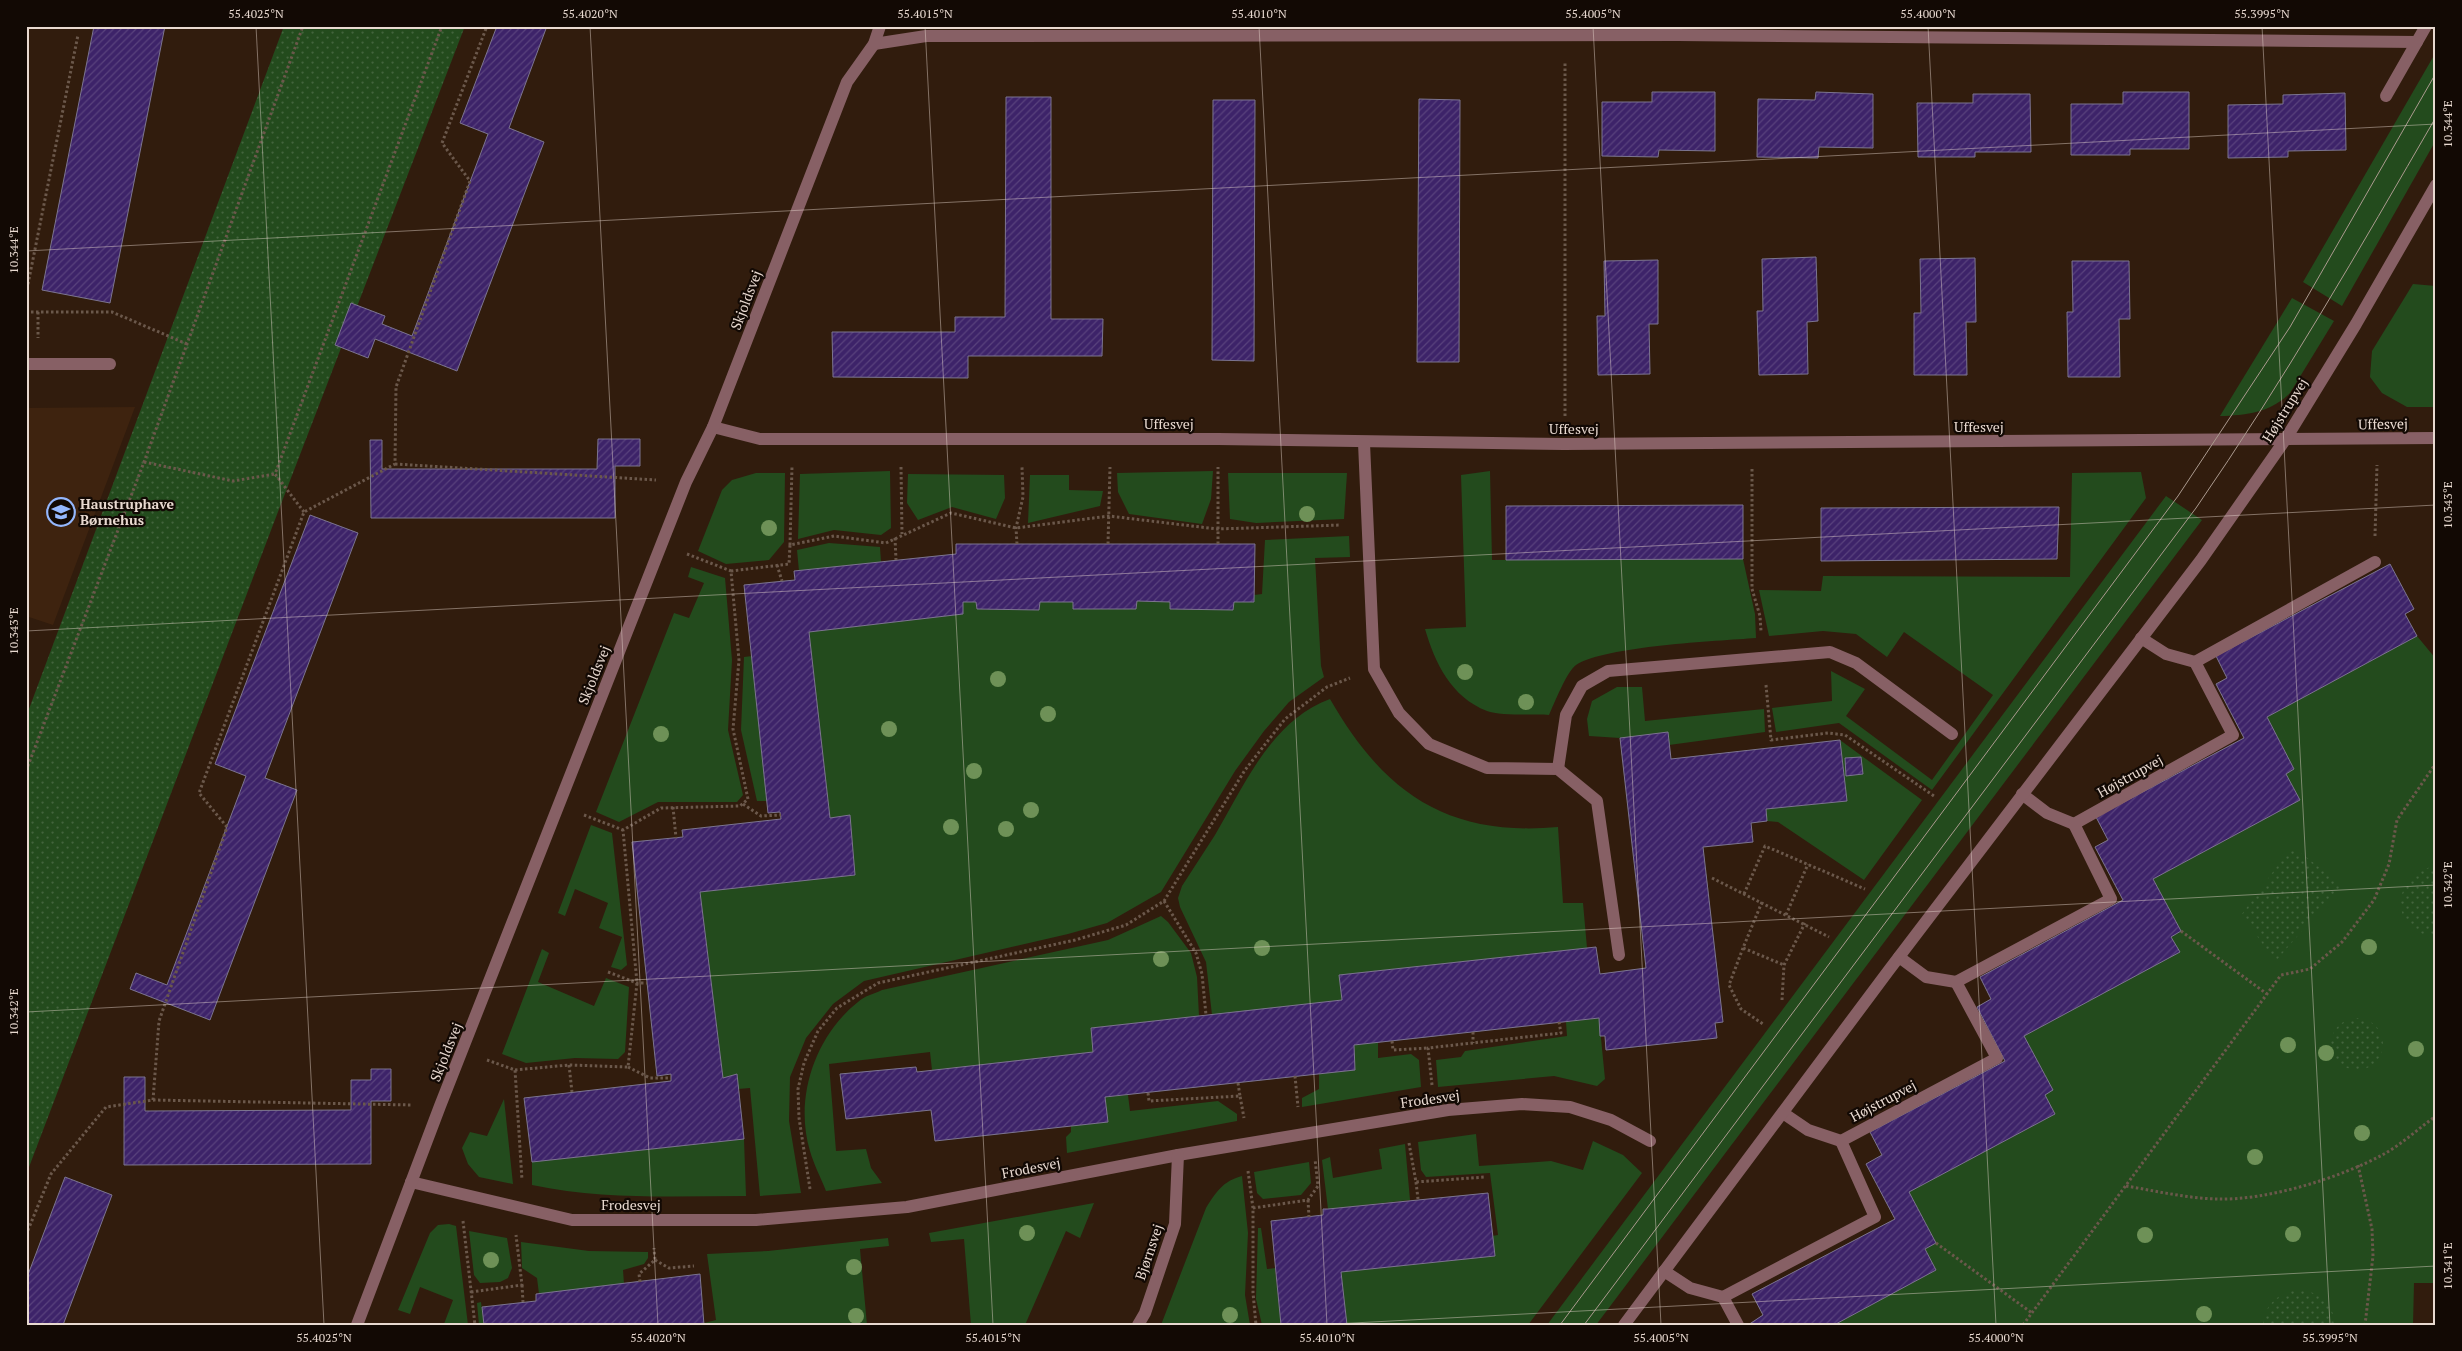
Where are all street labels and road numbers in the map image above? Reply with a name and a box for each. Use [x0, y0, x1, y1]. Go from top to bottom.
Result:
street label: Skjoldsvej [725, 267, 766, 332]
street label: Højstrupvej [2257, 374, 2312, 445]
street label: Uffesvej [1144, 414, 1194, 433]
street label: Uffesvej [2358, 414, 2408, 433]
street label: Uffesvej [1954, 417, 2004, 436]
street label: Uffesvej [1549, 419, 1599, 438]
street label: Skjoldsvej [573, 642, 614, 707]
street label: Højstrupvej [2094, 750, 2166, 801]
street label: Skjoldsvej [425, 1019, 466, 1084]
street label: Højstrupvej [1846, 1075, 1919, 1126]
street label: Frodesvej [1399, 1085, 1461, 1112]
street label: Frodesvej [1000, 1153, 1062, 1183]
street label: Frodesvej [601, 1195, 661, 1214]
street label: Bjørnsvej [1130, 1221, 1167, 1282]

